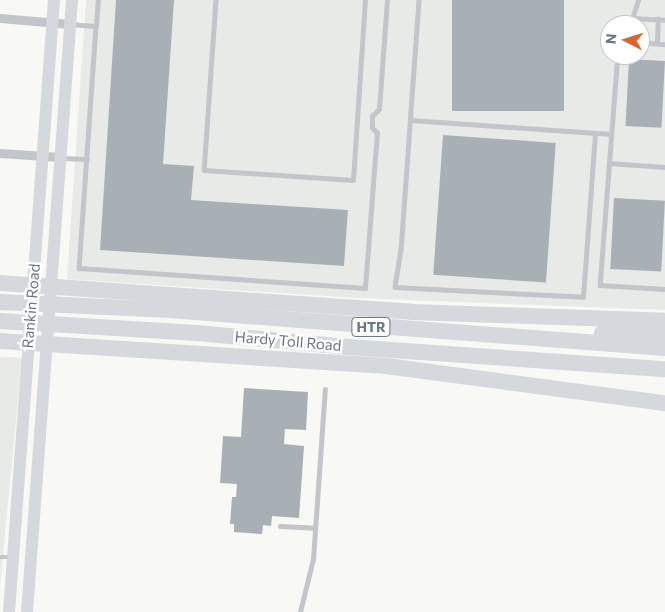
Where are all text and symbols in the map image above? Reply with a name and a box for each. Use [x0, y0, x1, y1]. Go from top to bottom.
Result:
north arrow [600, 15, 650, 65]
text: N [602, 33, 619, 45]
street label: Rankin Road [18, 263, 44, 349]
road number: HTR [351, 316, 391, 338]
street label: Hardy Toll Road [234, 327, 342, 355]

